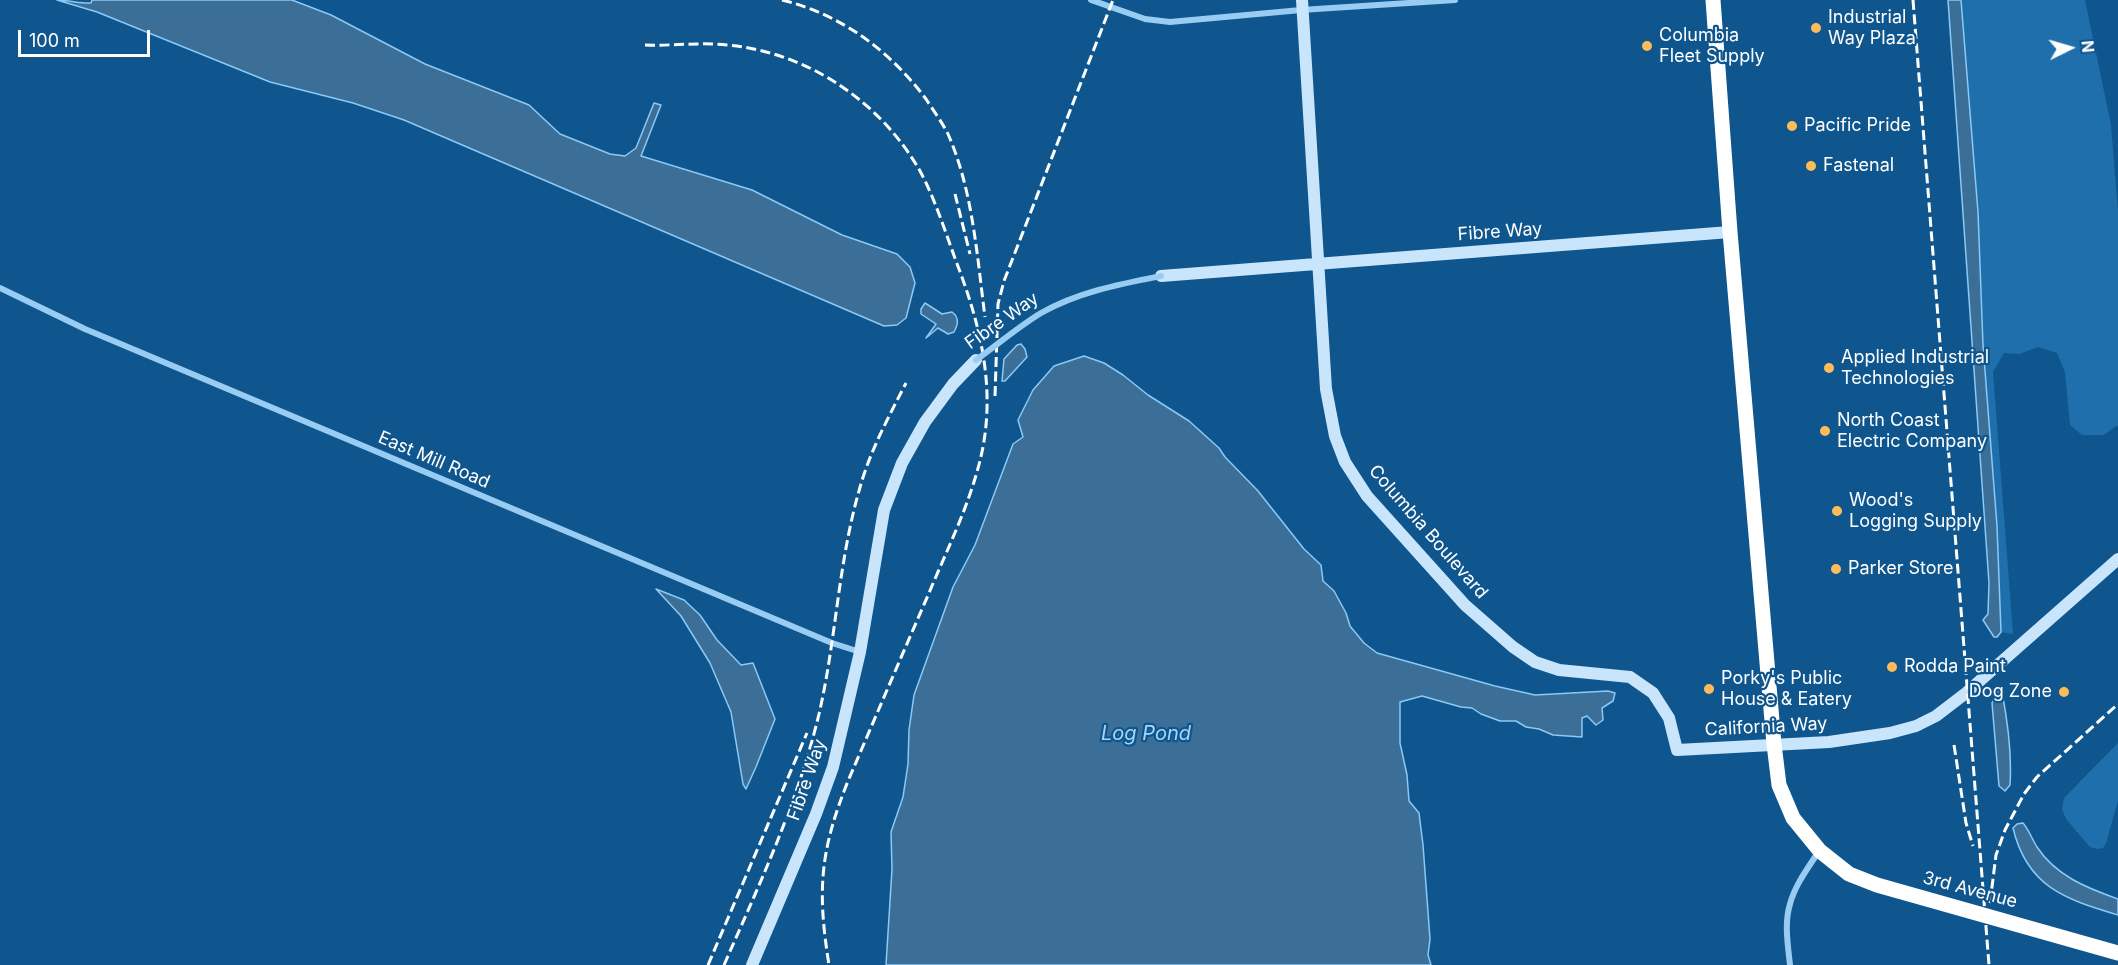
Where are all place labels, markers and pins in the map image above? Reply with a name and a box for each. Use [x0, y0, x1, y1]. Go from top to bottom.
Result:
place label: Industrial Way Plaza [1828, 7, 1916, 50]
marker: Industrial Way Plaza [1809, 21, 1823, 35]
place label: Columbia Fleet Supply [1659, 25, 1765, 68]
marker: Columbia Fleet Supply [1640, 39, 1654, 53]
place label: Pacific Pride [1804, 115, 1911, 137]
marker: Pacific Pride [1785, 119, 1799, 133]
place label: Fastenal [1823, 155, 1894, 177]
marker: Fastenal [1804, 159, 1818, 173]
place label: Applied Industrial Technologies [1841, 347, 1989, 389]
marker: Applied Industrial Technologies [1822, 361, 1836, 375]
place label: North Coast Electric Company [1837, 410, 1987, 452]
marker: North Coast Electric Company [1818, 424, 1832, 438]
place label: Wood's Logging Supply [1849, 490, 1982, 532]
marker: Wood's Logging Supply [1830, 504, 1844, 518]
place label: Parker Store [1848, 558, 1953, 580]
marker: Parker Store [1829, 562, 1843, 576]
place label: Rodda Paint [1904, 656, 2006, 678]
marker: Rodda Paint [1885, 660, 1899, 674]
place label: Porky's Public House & Eatery [1721, 668, 1852, 710]
place label: Dog Zone [1969, 681, 2052, 703]
marker: Porky's Public House & Eatery [1702, 682, 1716, 696]
marker: Dog Zone [2057, 685, 2071, 699]

